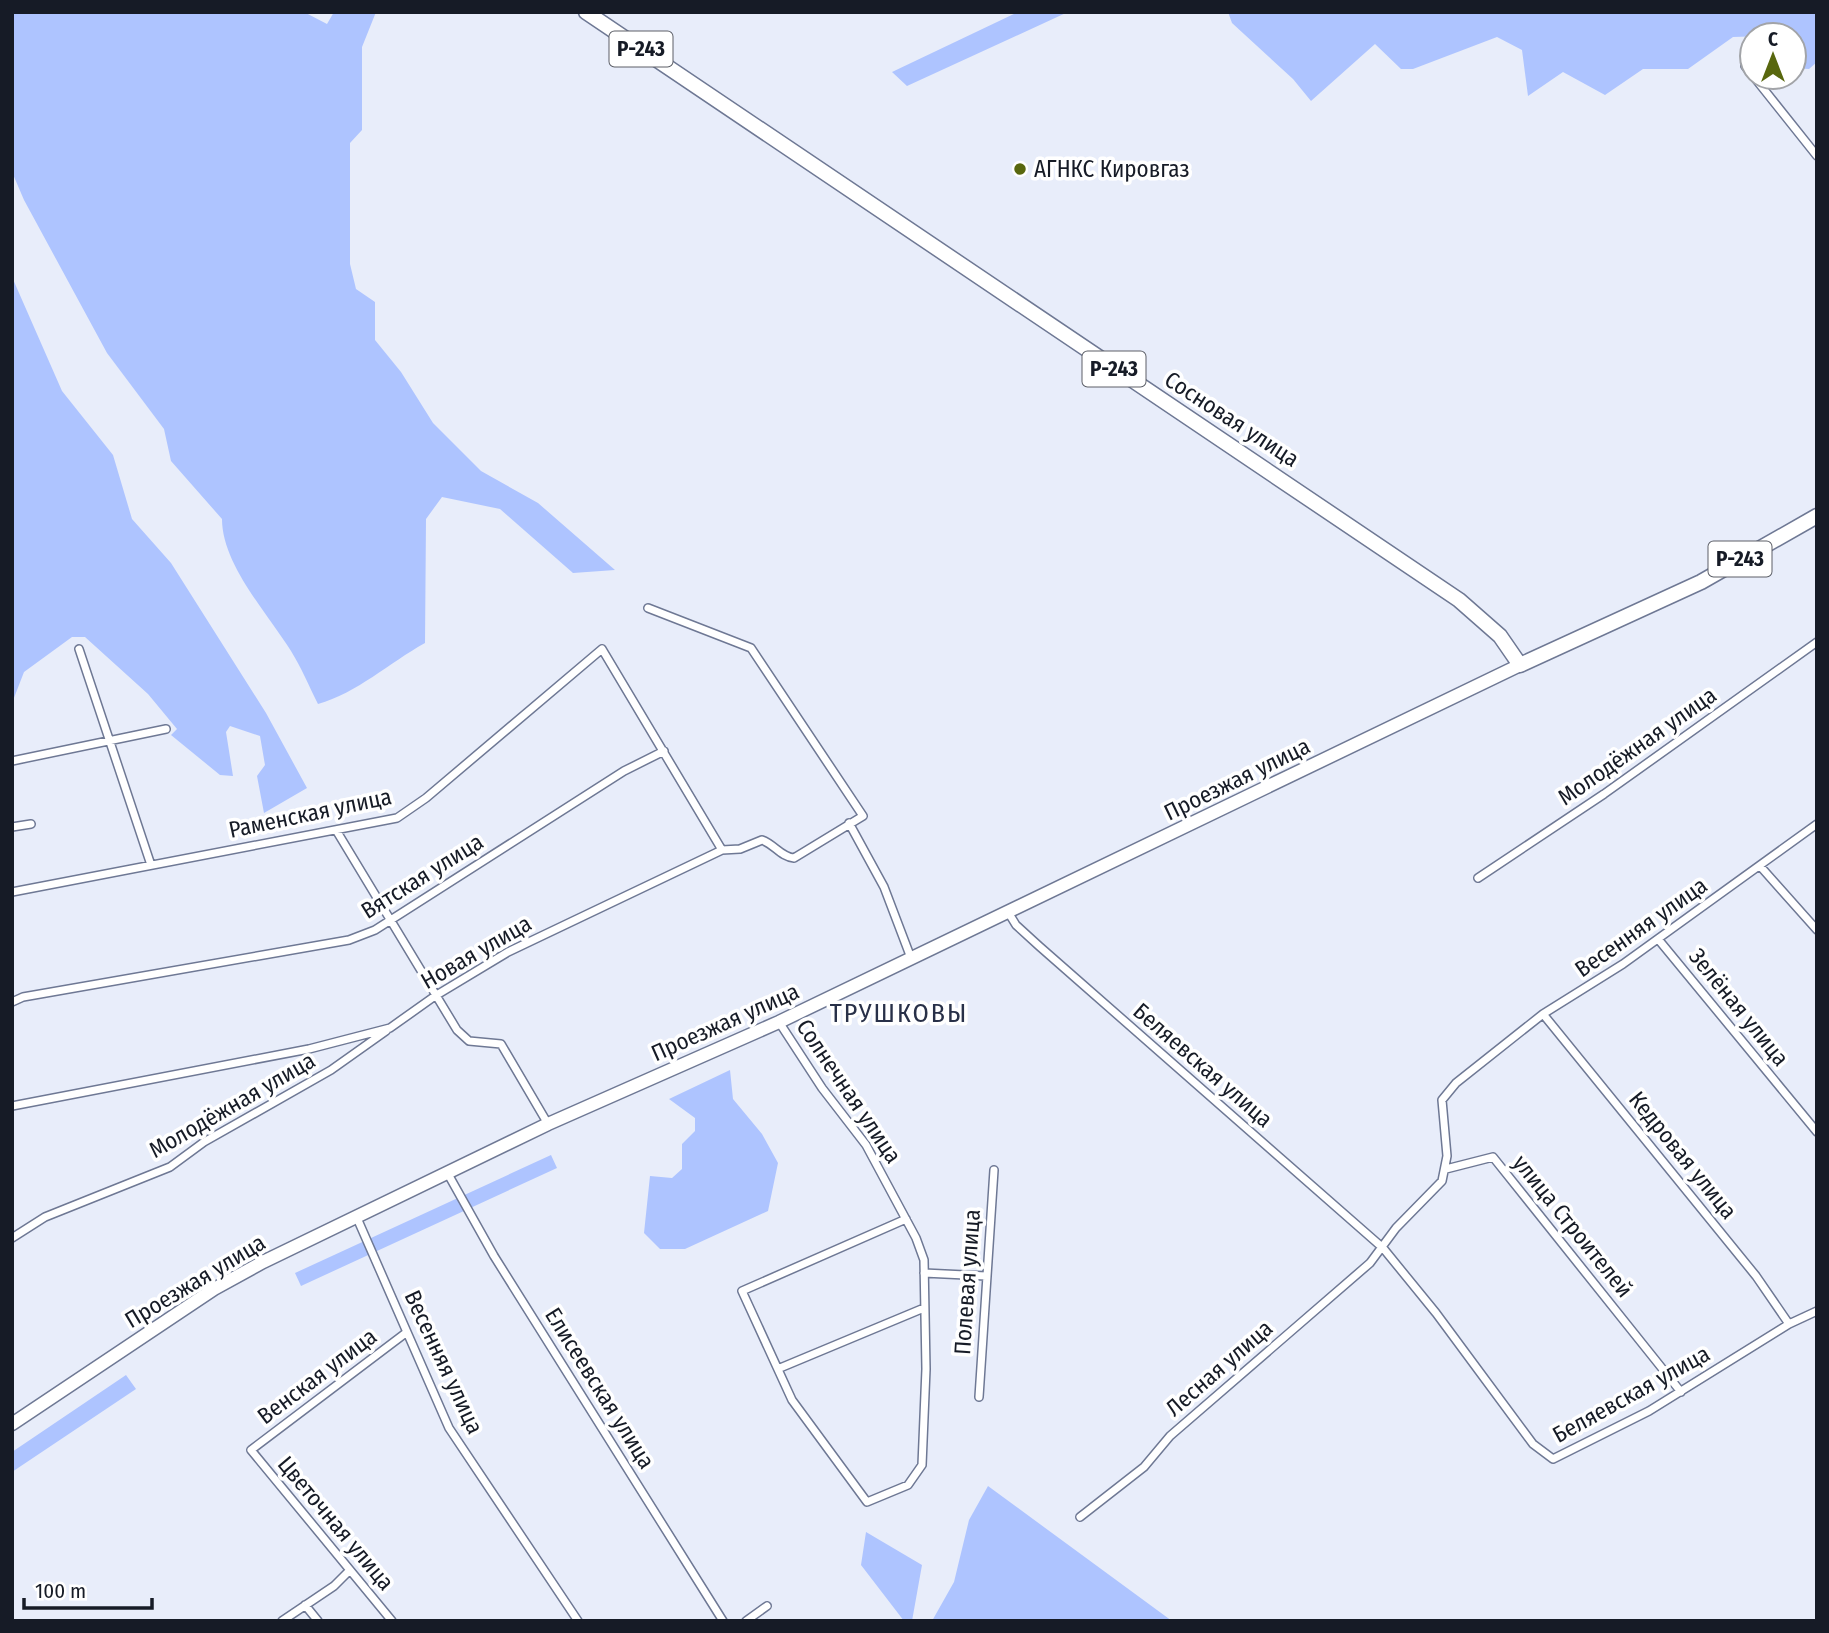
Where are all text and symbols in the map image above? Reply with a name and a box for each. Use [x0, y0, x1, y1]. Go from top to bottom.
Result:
north arrow [1738, 21, 1808, 91]
text: С [1768, 28, 1778, 51]
road number: Р-243 [610, 32, 672, 66]
place label: АГНКС Кировгаз [1034, 155, 1190, 183]
marker: АГНКС Кировгаз [1012, 161, 1028, 177]
road number: Р-243 [1082, 352, 1146, 386]
street label: Сосновая улица [1160, 365, 1304, 473]
road number: Р-243 [1708, 542, 1772, 576]
street label: Молодёжная улица [1552, 681, 1722, 811]
street label: Проезжая улица [1159, 732, 1315, 826]
street label: Раменская улица [226, 782, 394, 844]
street label: Вятская улица [356, 827, 488, 925]
street label: Весенняя улица [1569, 871, 1713, 983]
street label: Новая улица [416, 909, 536, 995]
street label: Зелёная улица [1683, 943, 1795, 1071]
street label: Проезжая улица [647, 977, 803, 1067]
street label: Беляевская улица [1128, 997, 1278, 1133]
district label: ТРУШКОВЫ [830, 998, 968, 1029]
street label: Солнечная улица [790, 1014, 908, 1168]
street label: Молодёжная улица [144, 1046, 320, 1164]
street label: Кедровая улица [1623, 1086, 1743, 1224]
street label: улица Строителей [1507, 1149, 1639, 1303]
street label: Полевая улица [948, 1208, 986, 1356]
street label: Проезжая улица [120, 1228, 270, 1334]
street label: Весенняя улица [399, 1286, 489, 1438]
street label: Елисеевская улица [539, 1302, 661, 1474]
street label: Лесная улица [1160, 1314, 1278, 1422]
street label: Венская улица [252, 1322, 382, 1430]
street label: Беляевская улица [1548, 1339, 1714, 1449]
street label: Цветочная улица [272, 1450, 400, 1596]
scale bar [24, 1566, 152, 1610]
text: 100 m [35, 1578, 86, 1604]

